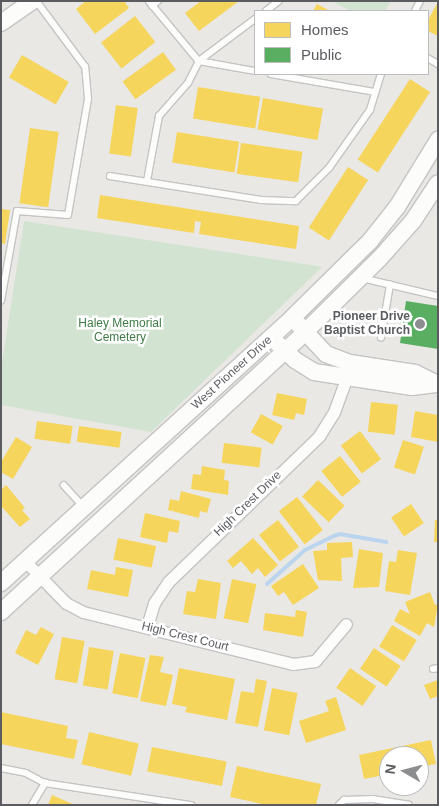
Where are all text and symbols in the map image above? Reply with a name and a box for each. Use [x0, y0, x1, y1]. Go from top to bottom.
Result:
legend [254, 10, 429, 75]
text: Homes [301, 21, 349, 38]
text: Public [301, 46, 342, 63]
place label: Pioneer Drive Baptist Church [324, 310, 410, 338]
park label: Haley Memorial Cemetery [78, 317, 162, 345]
marker: Pioneer Drive Baptist Church [414, 318, 426, 330]
street label: West Pioneer Drive [189, 333, 275, 413]
street label: High Crest Drive [211, 468, 285, 540]
street label: High Crest Court [140, 619, 230, 655]
north arrow [379, 746, 429, 796]
text: N [382, 763, 399, 775]

